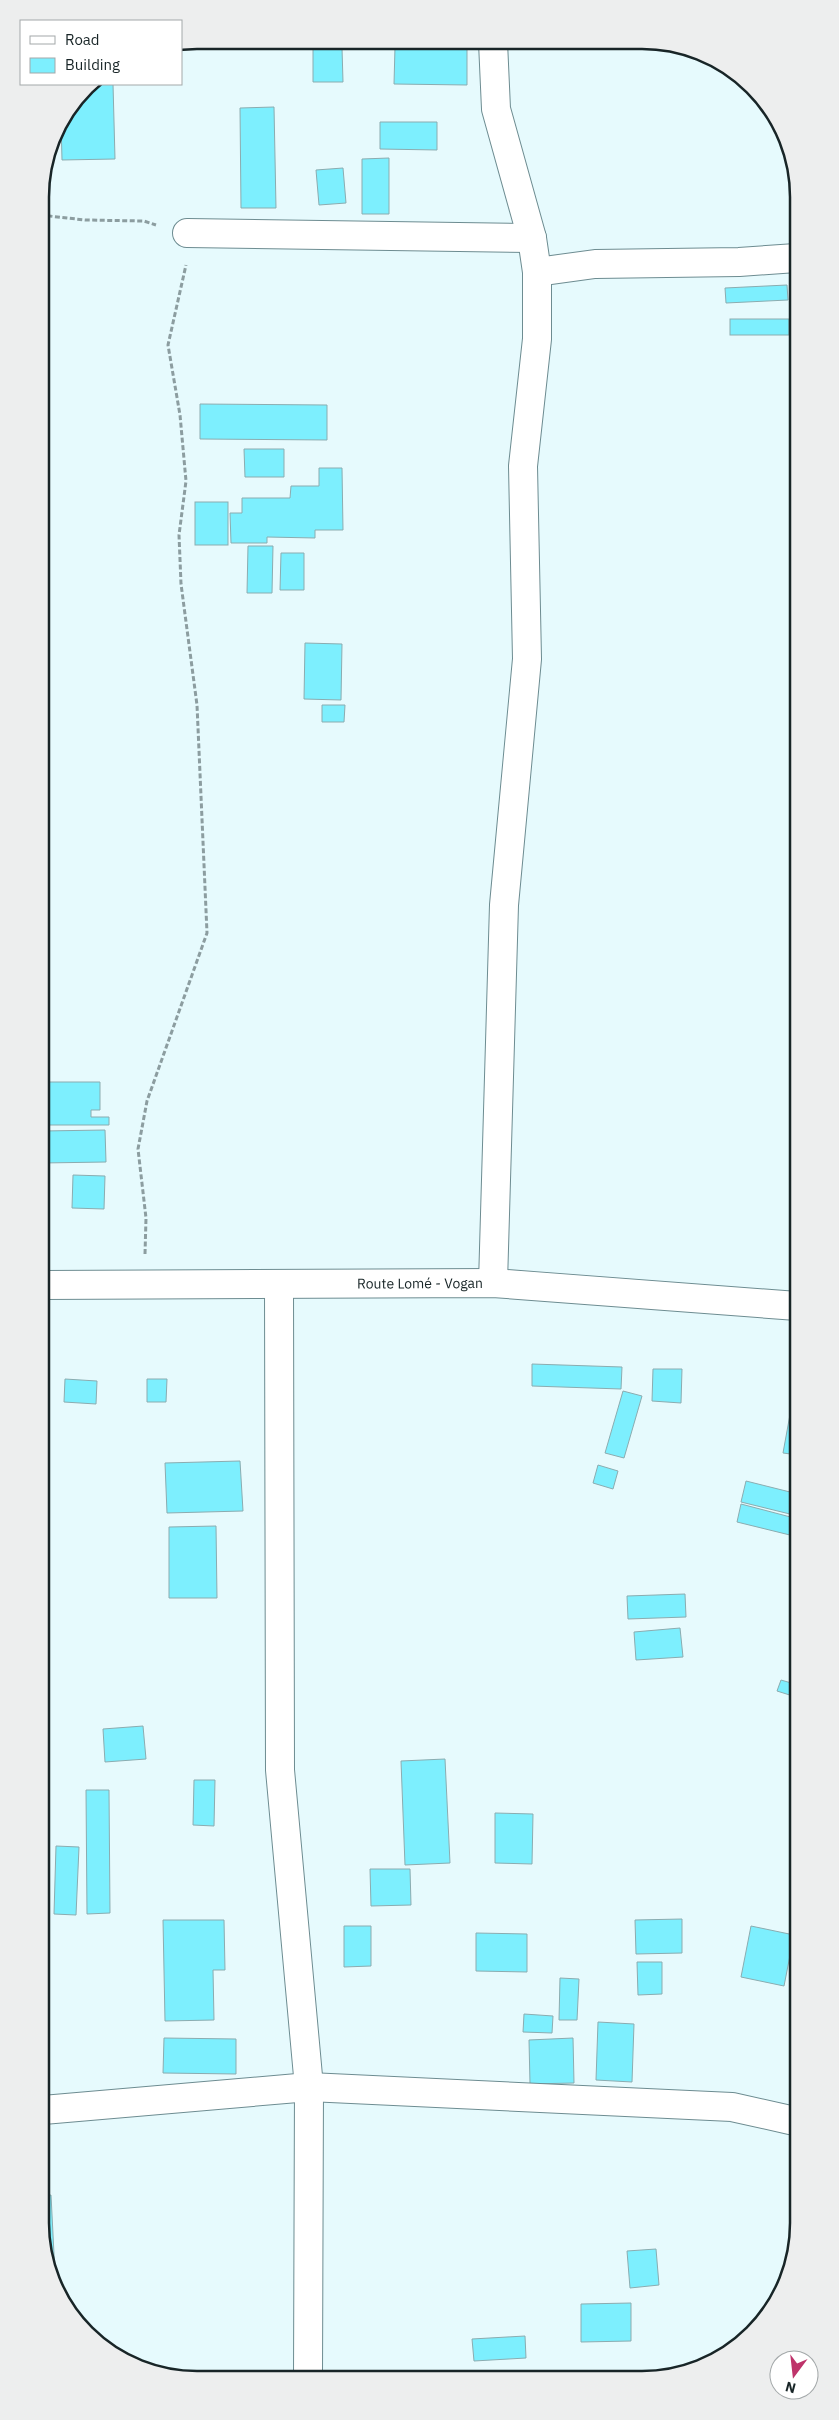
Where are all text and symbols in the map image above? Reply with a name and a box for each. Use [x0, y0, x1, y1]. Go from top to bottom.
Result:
legend [20, 20, 182, 85]
text: Road [65, 30, 100, 49]
text: Building [65, 55, 120, 74]
street label: Route Lomé - Vogan [357, 1274, 483, 1293]
north arrow [769, 2350, 819, 2400]
text: N [783, 2378, 798, 2398]

